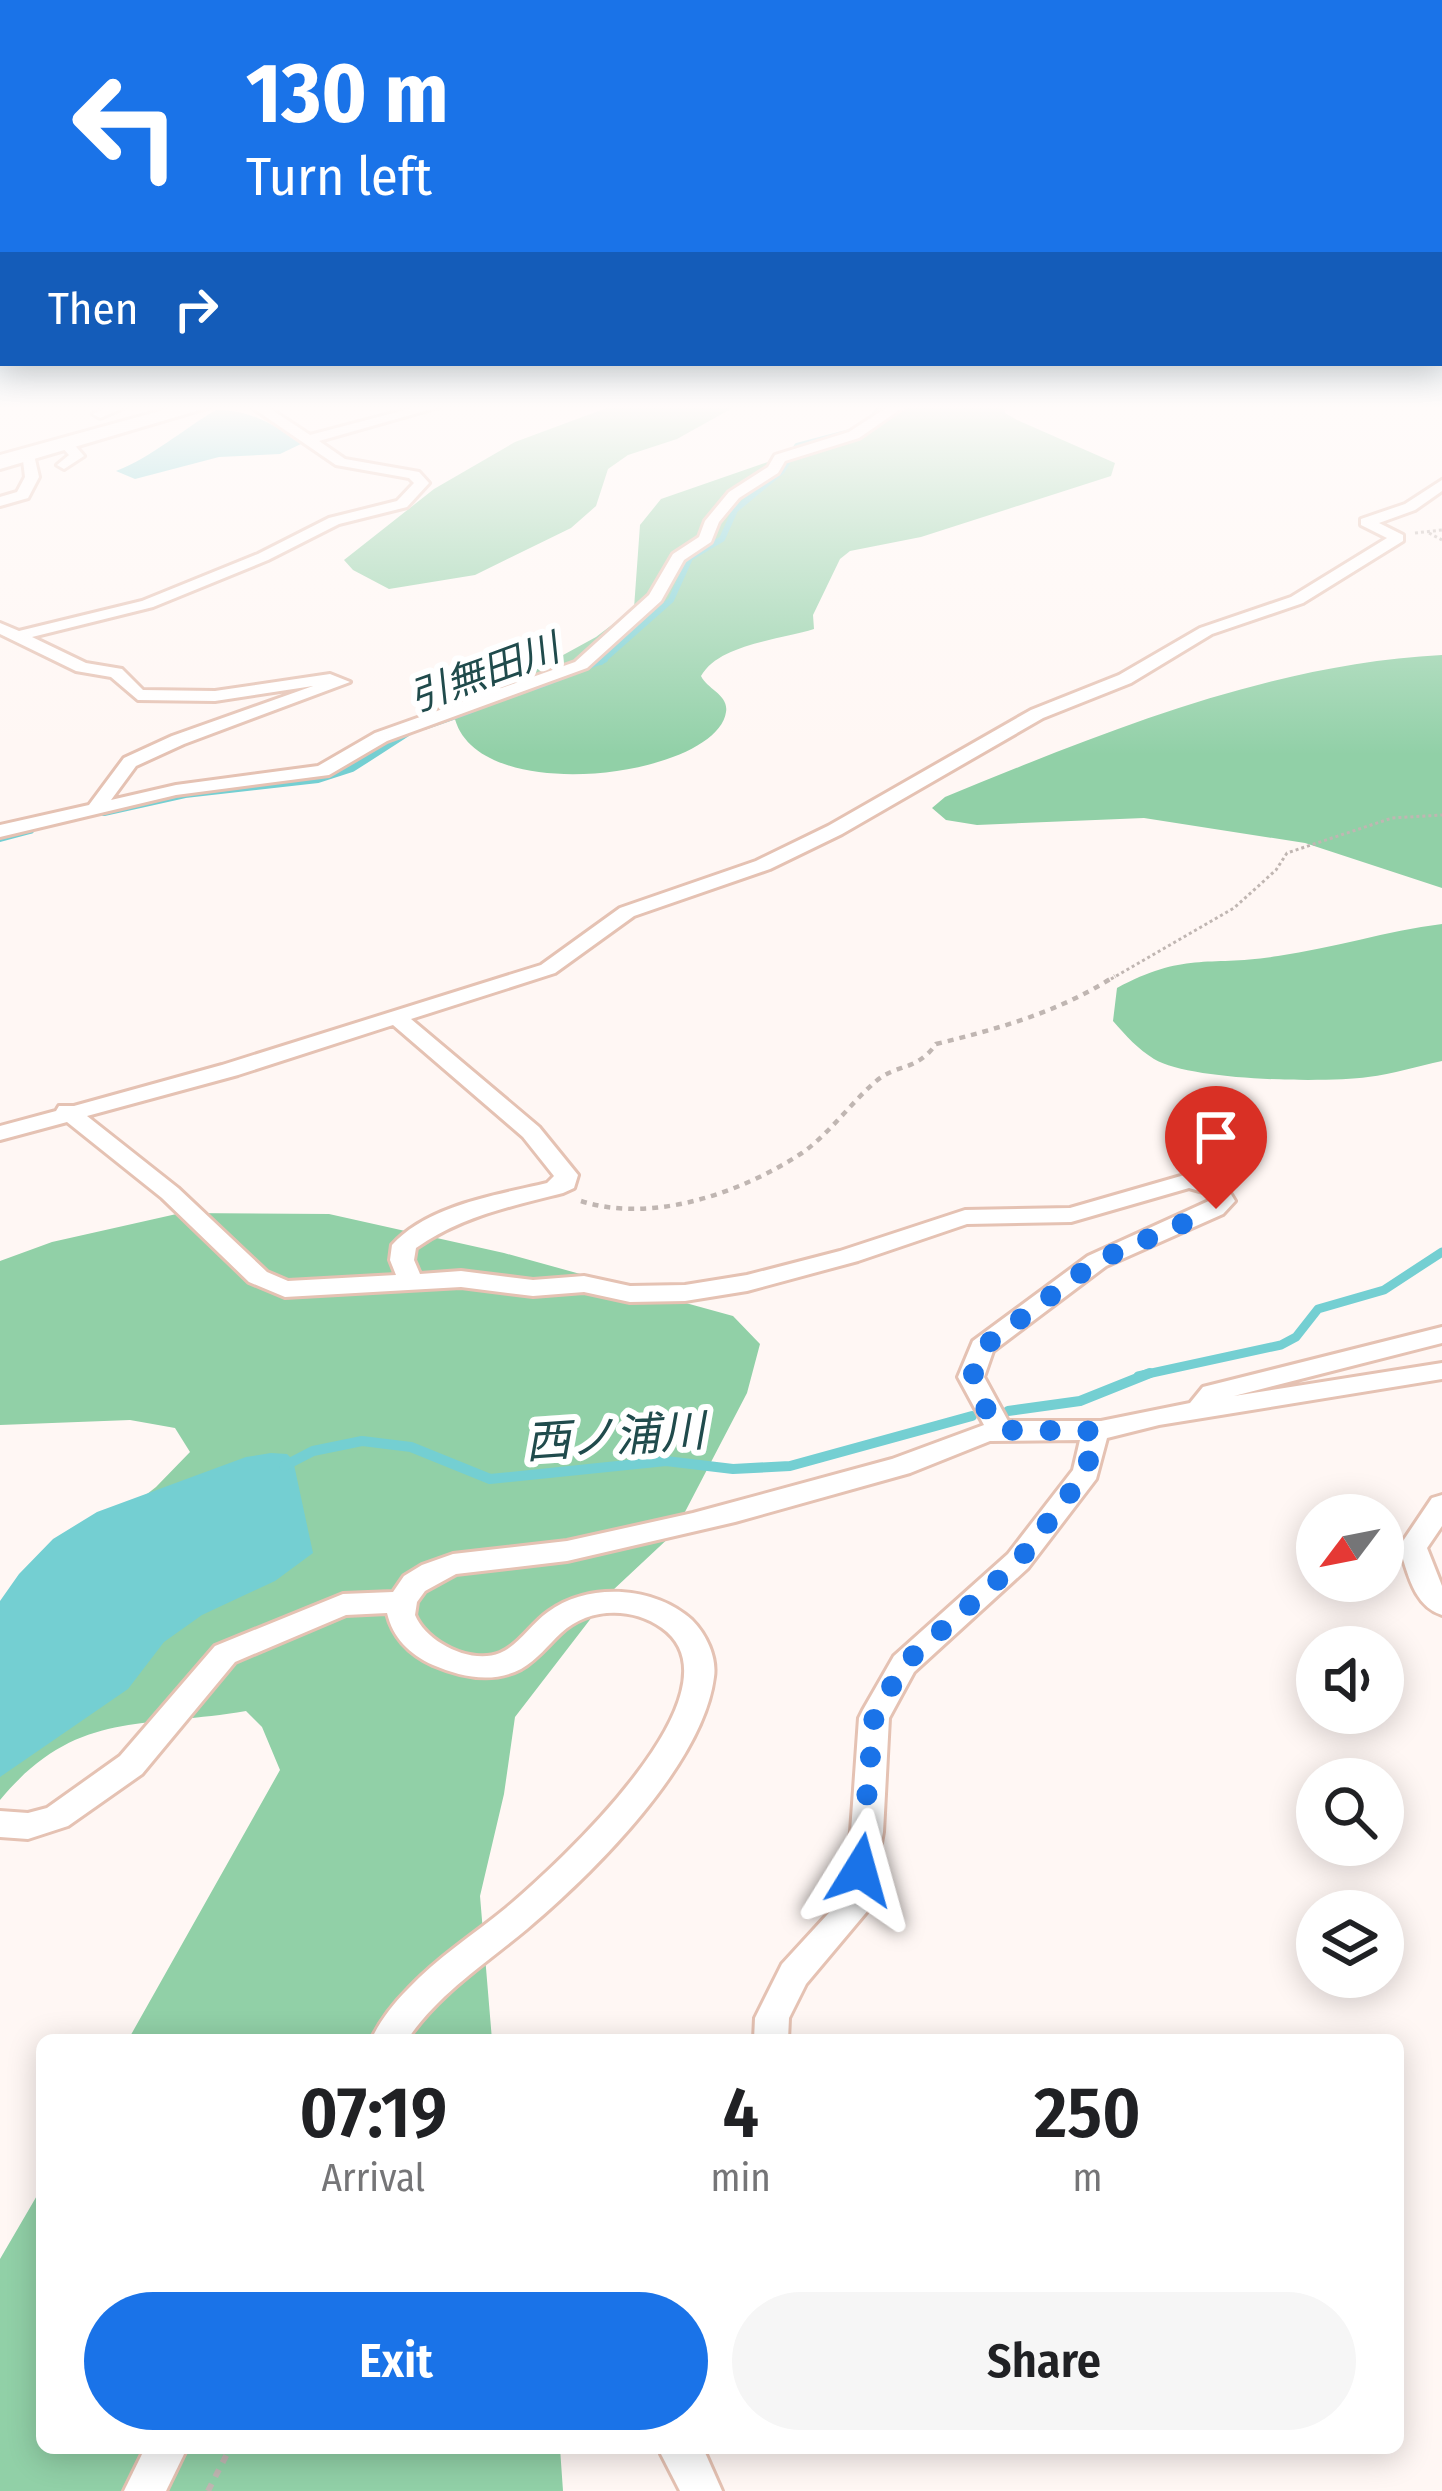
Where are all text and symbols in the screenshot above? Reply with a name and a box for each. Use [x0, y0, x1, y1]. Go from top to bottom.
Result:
text: 130 m [246, 43, 449, 144]
icon: left [48, 48, 204, 204]
text: Turn left [246, 145, 432, 209]
icon: right [163, 276, 229, 342]
text: Then [48, 282, 139, 336]
water label: 引無田川 [403, 623, 569, 721]
pin [1165, 1086, 1267, 1209]
icon: arrive [1183, 1104, 1249, 1170]
water label: 西ノ浦川 [523, 1404, 711, 1470]
north arrow [1296, 1494, 1404, 1602]
map controls [1296, 1494, 1404, 1998]
button: sound [1296, 1626, 1404, 1734]
button: search [1296, 1758, 1404, 1866]
position arrow [797, 1807, 923, 1933]
button: layers [1296, 1890, 1404, 1998]
text: 07:19 [299, 2070, 447, 2156]
text: 4 [722, 2070, 759, 2156]
text: 250 [1034, 2070, 1141, 2156]
text: Arrival [322, 2155, 425, 2201]
text: min [711, 2155, 771, 2201]
text: m [1072, 2155, 1102, 2201]
button: Exit [84, 2292, 708, 2430]
button: Share [732, 2292, 1356, 2430]

